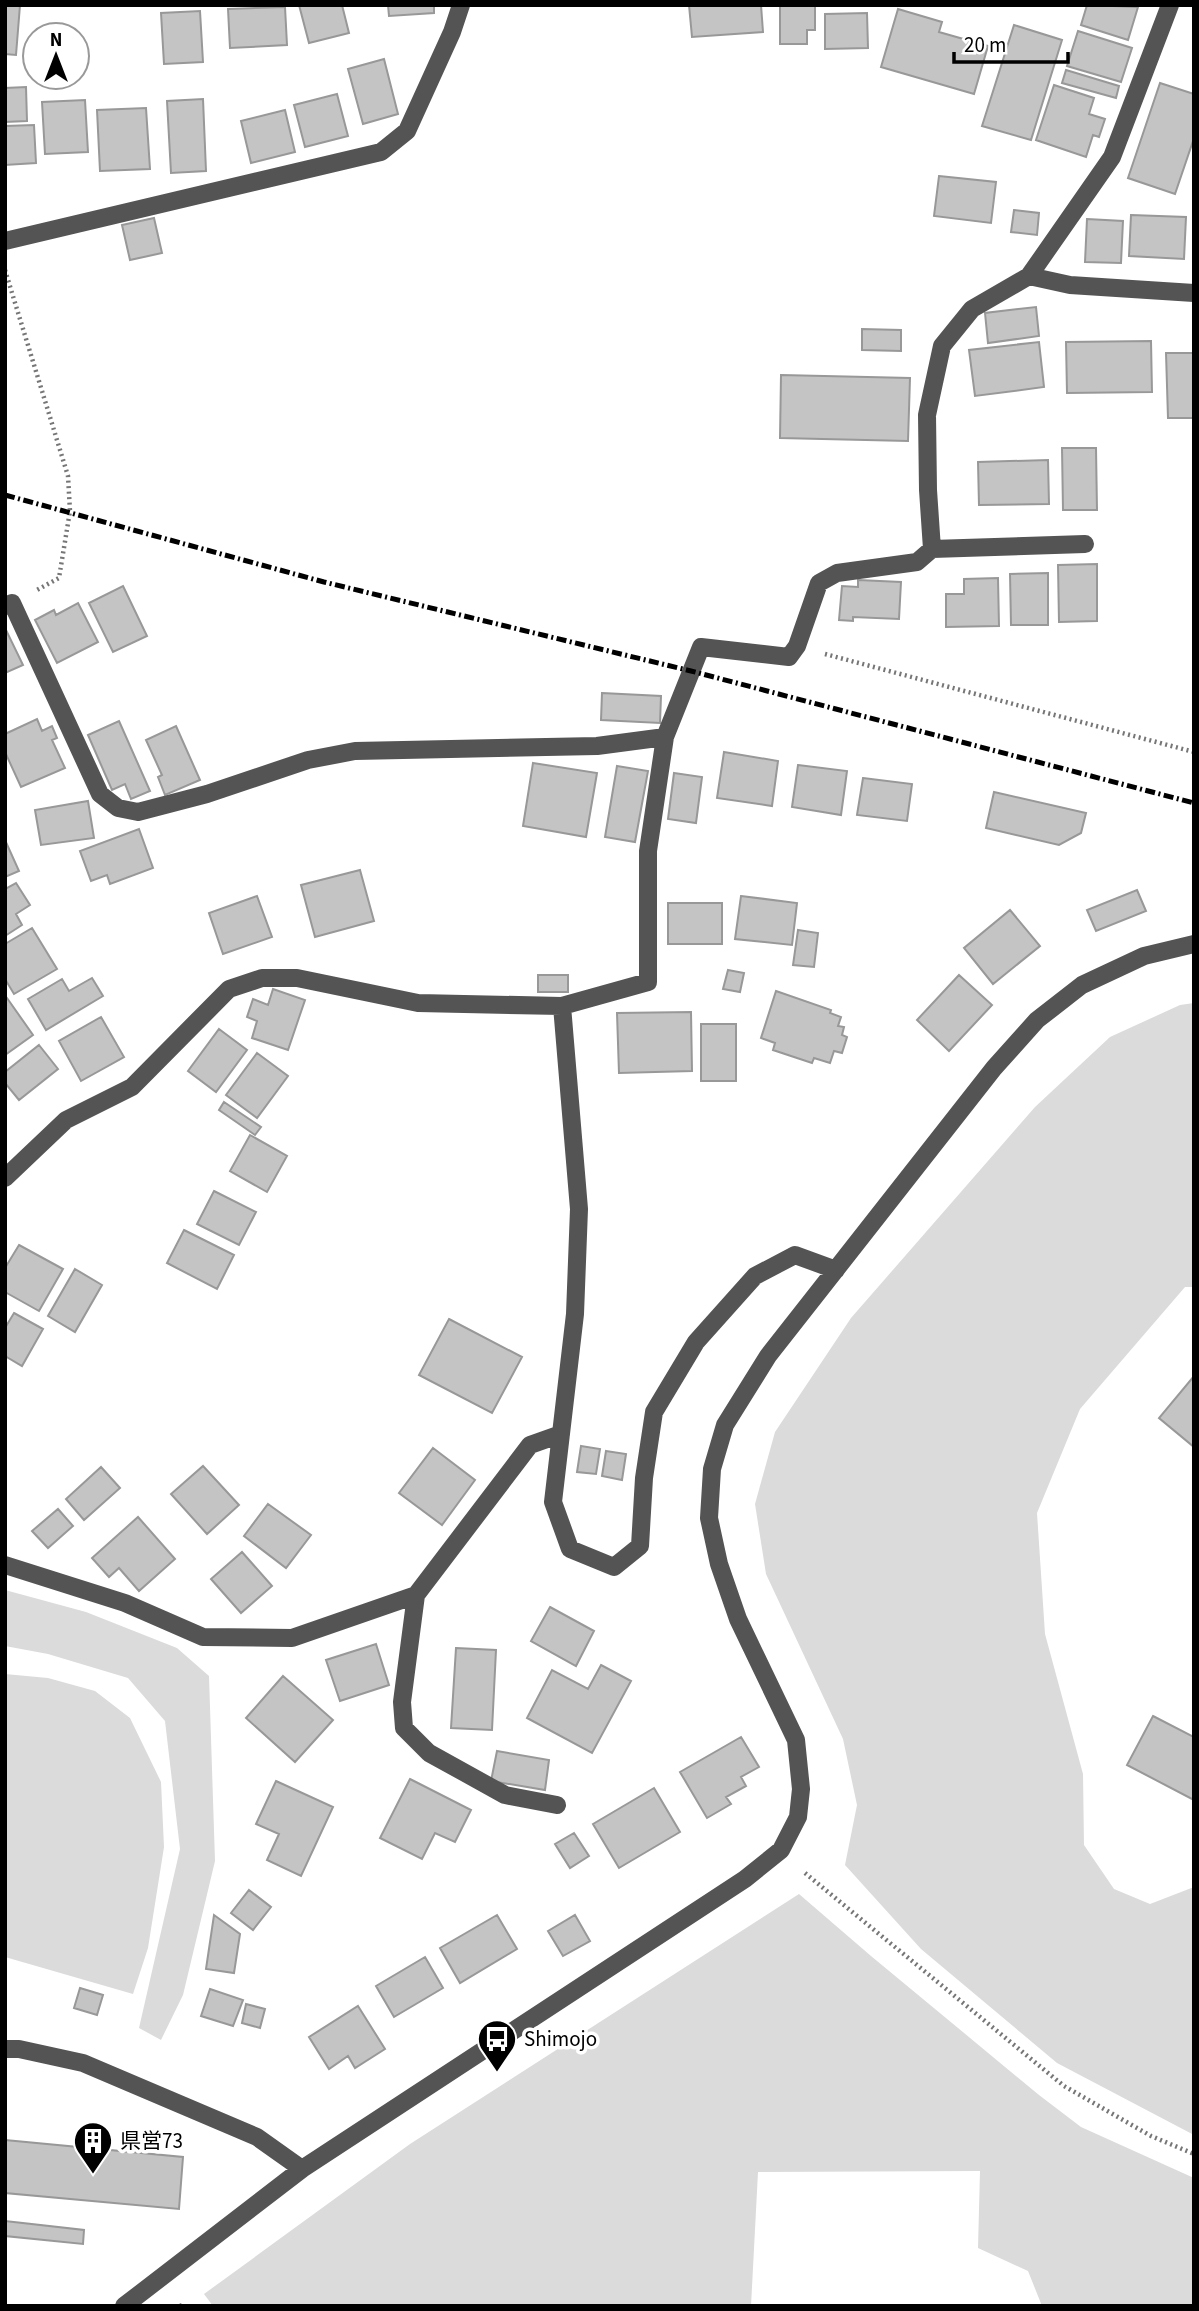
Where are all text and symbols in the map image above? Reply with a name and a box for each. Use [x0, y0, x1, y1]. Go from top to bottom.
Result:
north arrow [21, 21, 91, 91]
scale bar [954, 21, 1068, 65]
text: N [50, 27, 62, 54]
text: 20 m [964, 30, 1006, 60]
bus stop icon: Shimojo [476, 2018, 518, 2073]
place label: Shimojo [524, 2024, 597, 2054]
building icon: 県営73 [72, 2120, 114, 2175]
place label: 県営73 [120, 2126, 183, 2156]

